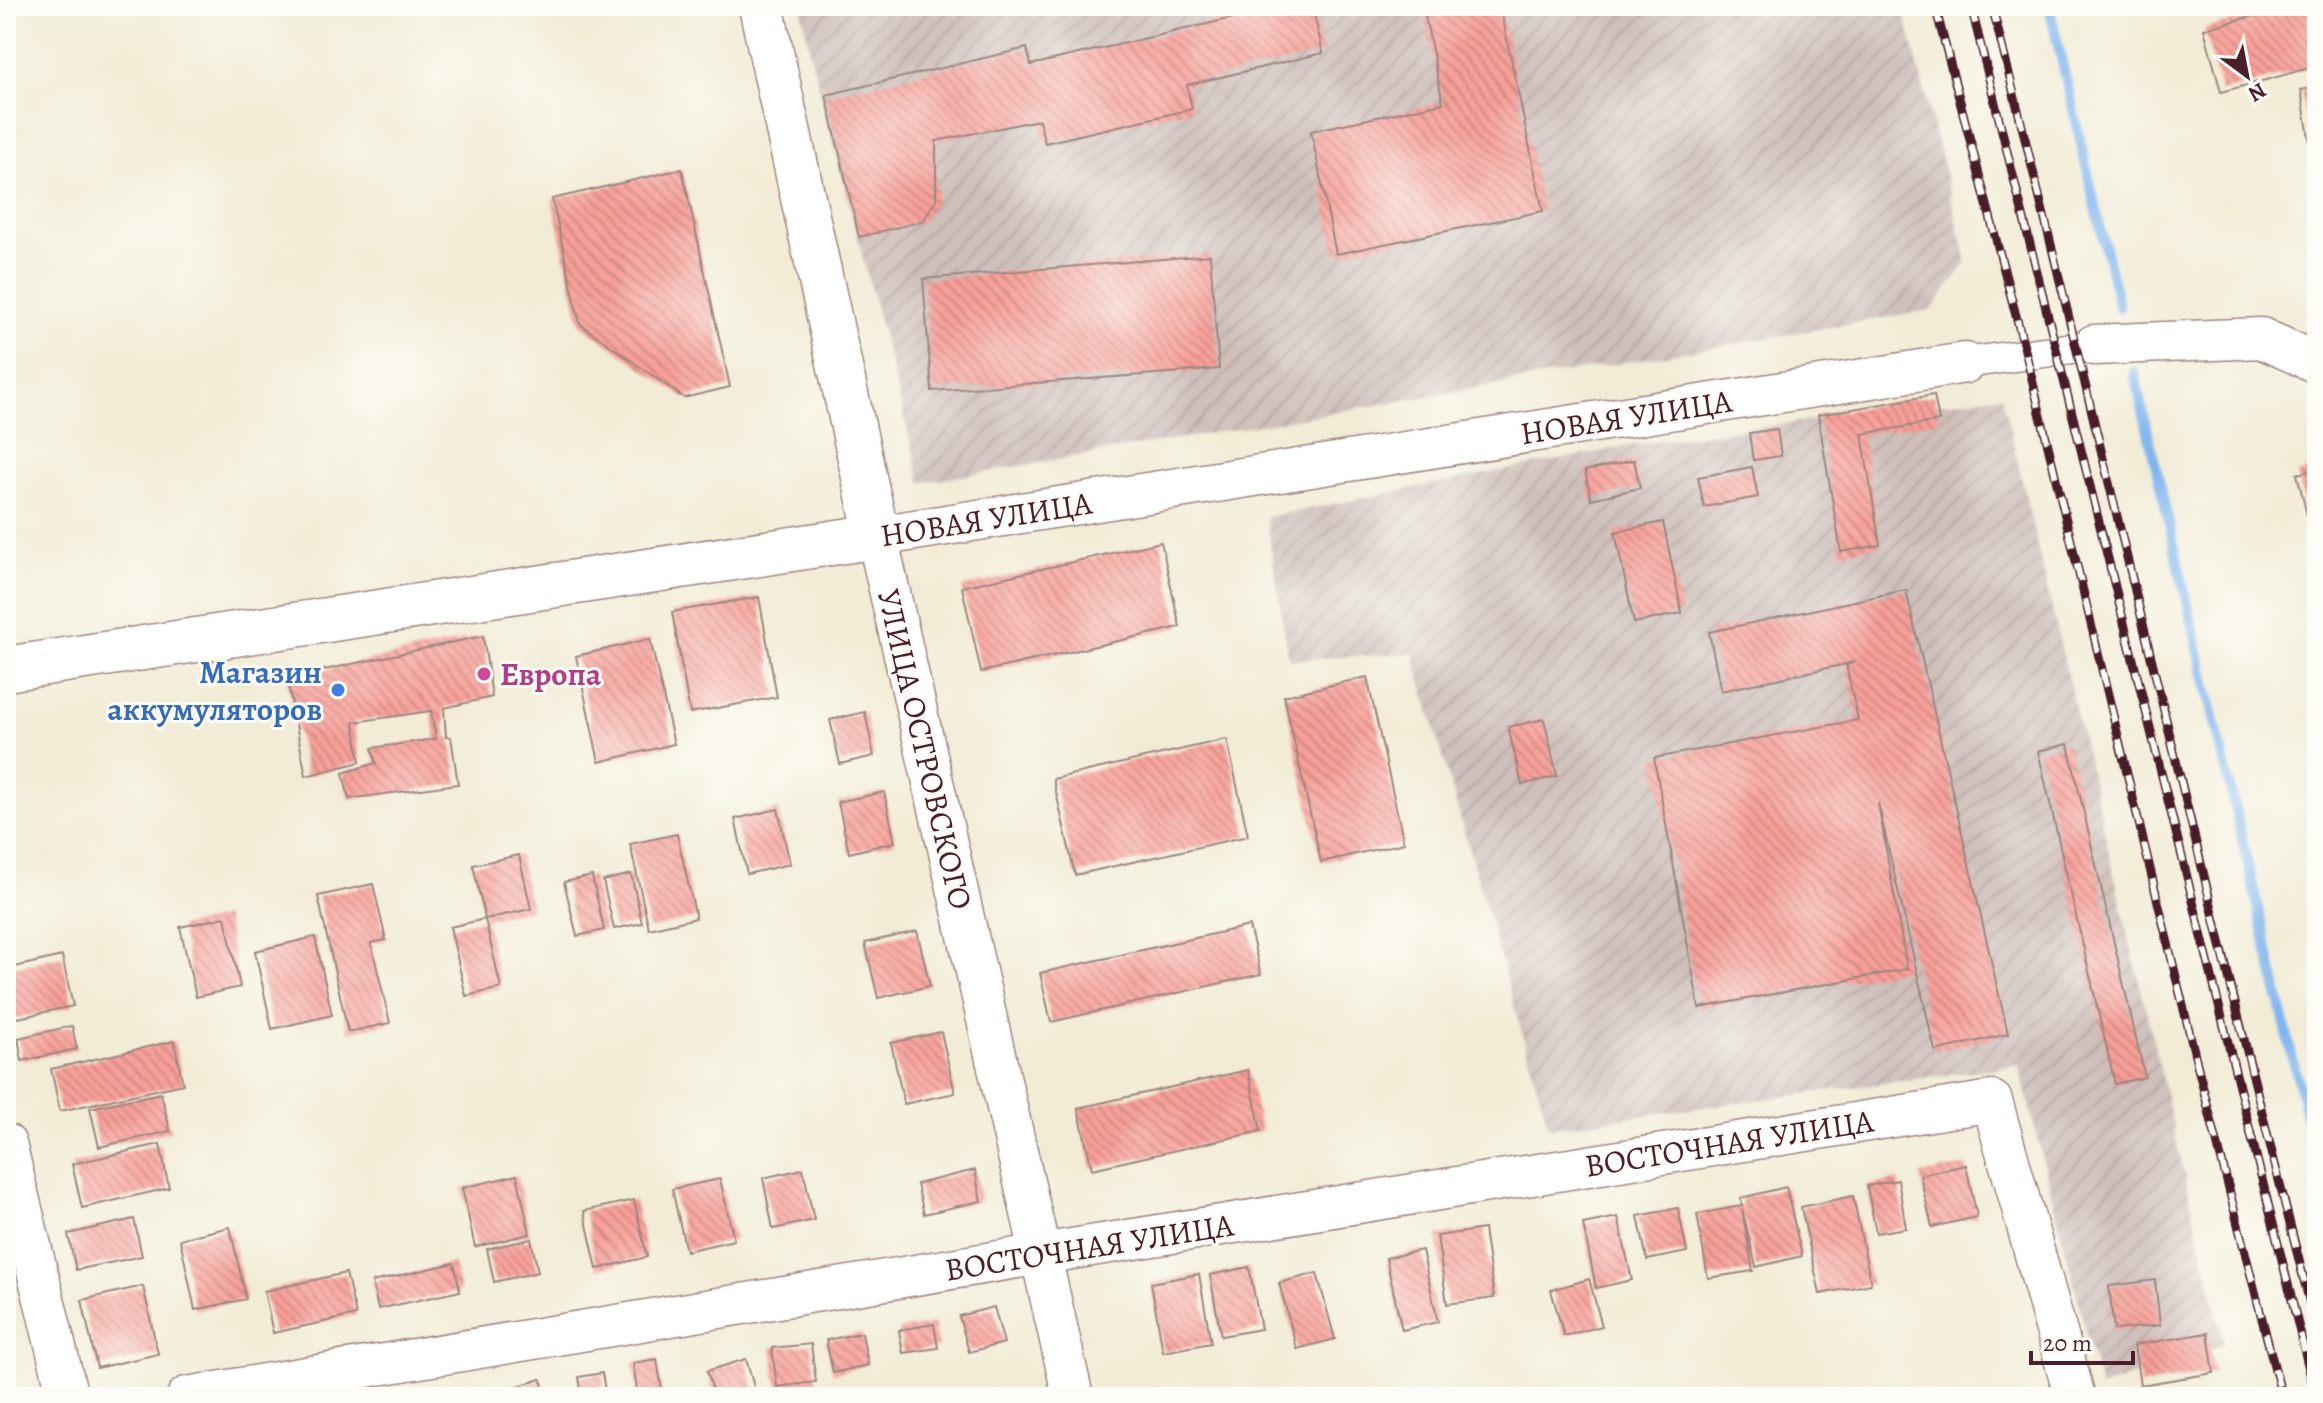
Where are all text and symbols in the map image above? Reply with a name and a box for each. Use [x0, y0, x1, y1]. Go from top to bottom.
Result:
north arrow [2207, 36, 2287, 116]
text: N [2242, 75, 2272, 109]
street label: НОВАЯ УЛИЦА [1517, 378, 1736, 455]
street label: НОВАЯ УЛИЦА [877, 480, 1096, 557]
street label: УЛИЦА ОСТРОВСКОГО [867, 585, 983, 913]
place label: Магазин аккумуляторов [108, 650, 322, 731]
place label: Европа [500, 652, 602, 696]
marker: Европа [475, 665, 493, 683]
marker: Магазин аккумуляторов [329, 681, 347, 699]
street label: ВОСТОЧНАЯ УЛИЦА [1582, 1098, 1878, 1188]
street label: ВОСТОЧНАЯ УЛИЦА [942, 1202, 1238, 1292]
scale bar [2031, 1315, 2133, 1365]
text: 20 m [2043, 1327, 2092, 1359]

